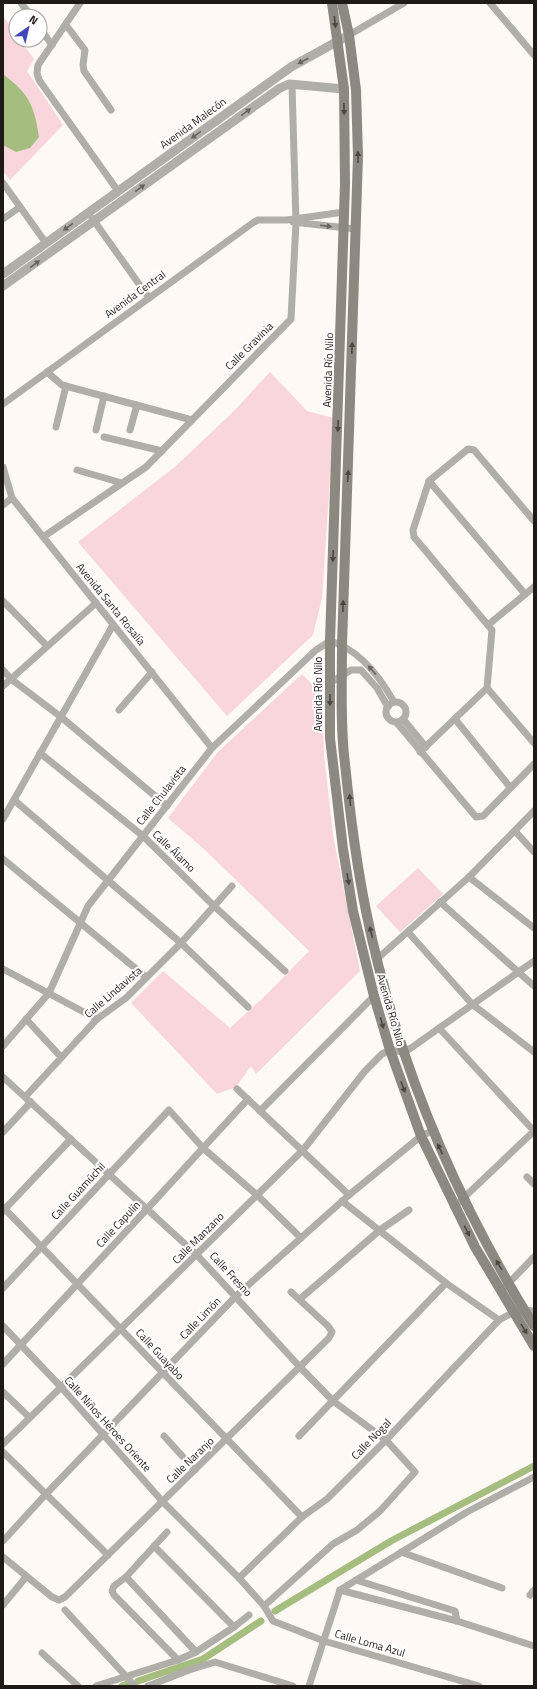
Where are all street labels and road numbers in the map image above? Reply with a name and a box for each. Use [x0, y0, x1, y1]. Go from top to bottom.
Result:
street label: Avenida Malecón [157, 93, 230, 153]
street label: Avenida Central [101, 266, 169, 322]
street label: Calle Gravinia [221, 318, 277, 374]
street label: Avenida Río Nilo [319, 332, 337, 408]
street label: Avenida Santa Rosalía [73, 559, 150, 649]
street label: Avenida Río Nilo [310, 656, 326, 731]
street label: Calle Chulavista [132, 761, 190, 828]
street label: Calle Álamo [149, 826, 199, 876]
street label: Calle Lindavista [81, 962, 146, 1022]
street label: Avenida Río Nilo [373, 972, 409, 1048]
street label: Calle Guamúchil [47, 1159, 109, 1223]
street label: Calle Capulín [92, 1197, 144, 1251]
street label: Calle Manzano [168, 1208, 228, 1268]
street label: Calle Fresno [206, 1248, 256, 1300]
street label: Calle Limón [176, 1293, 224, 1343]
street label: Calle Guayabo [132, 1325, 188, 1383]
street label: Calle Niños Héroes Oriente [61, 1373, 156, 1476]
street label: Calle Nogal [347, 1415, 395, 1463]
street label: Calle Naranjo [163, 1433, 218, 1487]
street label: Calle Loma Azul [333, 1625, 407, 1661]

